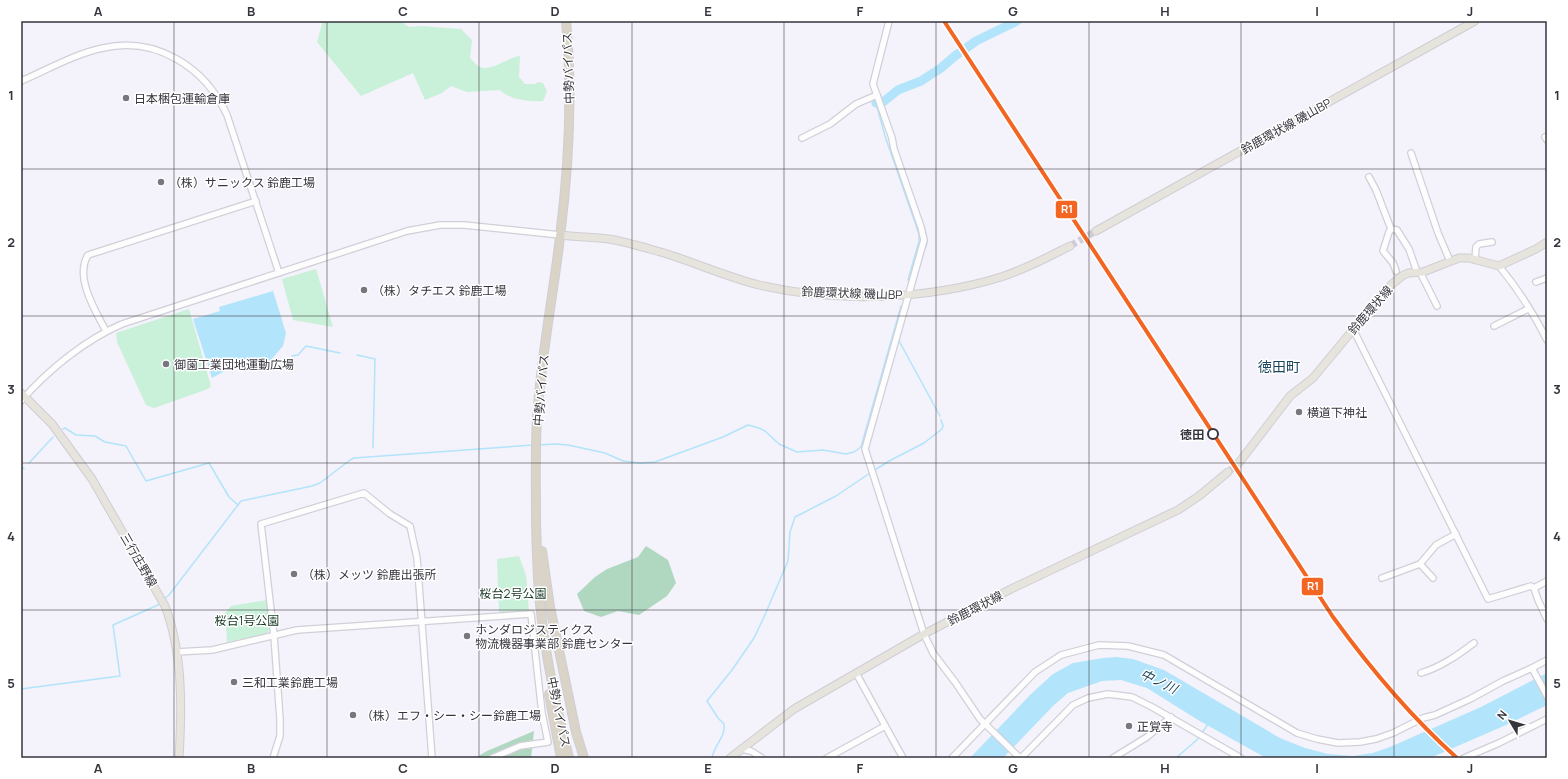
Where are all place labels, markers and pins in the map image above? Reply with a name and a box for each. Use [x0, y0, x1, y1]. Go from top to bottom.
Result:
place label: 日本梱包運輸倉庫 [134, 90, 230, 107]
marker: 日本梱包運輸倉庫 [121, 93, 131, 103]
place label: （株）サニックス 鈴鹿工場 [169, 174, 315, 191]
marker: （株）サニックス 鈴鹿工場 [156, 177, 166, 187]
place label: （株）タチエス 鈴鹿工場 [372, 282, 506, 299]
marker: （株）タチエス 鈴鹿工場 [359, 285, 369, 295]
place label: 御薗工業団地運動広場 [174, 356, 294, 373]
marker: 御薗工業団地運動広場 [161, 359, 171, 369]
place label: 横道下神社 [1307, 404, 1367, 421]
marker: 横道下神社 [1294, 407, 1304, 417]
place label: 徳田 [1180, 426, 1204, 443]
marker: 徳田 [1207, 428, 1219, 440]
place label: （株）メッツ 鈴鹿出張所 [302, 566, 436, 583]
marker: （株）メッツ 鈴鹿出張所 [289, 569, 299, 579]
place label: ホンダロジスティクス 物流機器事業部 鈴鹿センター [475, 621, 633, 652]
marker: ホンダロジスティクス 物流機器事業部 鈴鹿センター [462, 631, 472, 641]
place label: 三和工業鈴鹿工場 [242, 674, 338, 691]
marker: 三和工業鈴鹿工場 [229, 677, 239, 687]
place label: （株）エフ・シー・シー鈴鹿工場 [361, 707, 541, 724]
marker: （株）エフ・シー・シー鈴鹿工場 [348, 710, 358, 720]
place label: 正覚寺 [1137, 718, 1173, 735]
marker: 正覚寺 [1124, 721, 1134, 731]

